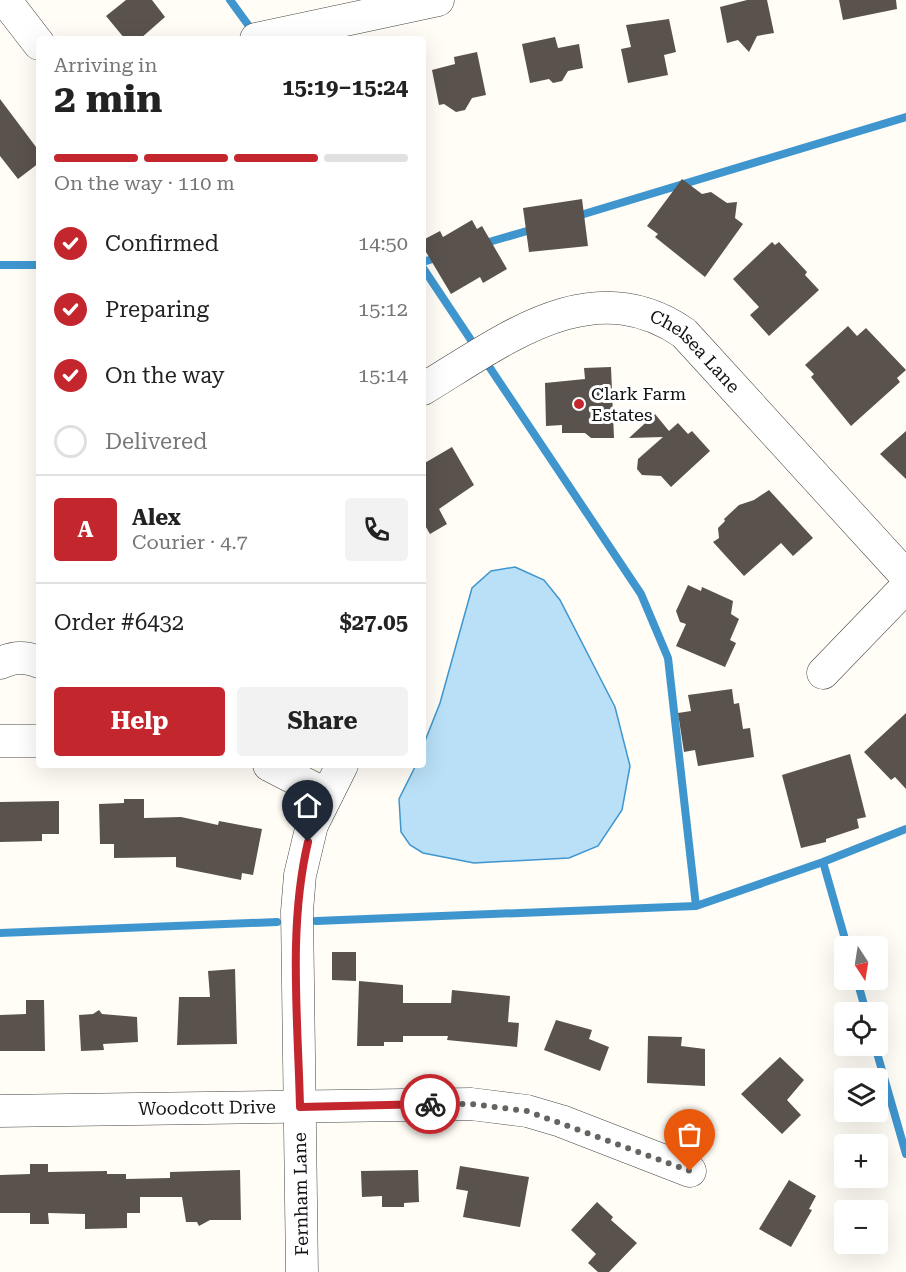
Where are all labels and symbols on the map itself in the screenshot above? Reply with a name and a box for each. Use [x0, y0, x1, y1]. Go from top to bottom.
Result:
street label: Chelsea Lane [647, 305, 744, 397]
place label: Clark Farm Estates [591, 383, 686, 425]
marker: Clark Farm Estates [572, 397, 586, 411]
pin [282, 780, 333, 842]
north arrow [834, 936, 888, 990]
courier [400, 1074, 460, 1134]
street label: Woodcott Drive [138, 1096, 276, 1119]
pin [664, 1109, 715, 1171]
street label: Fernham Lane [289, 1132, 312, 1256]

